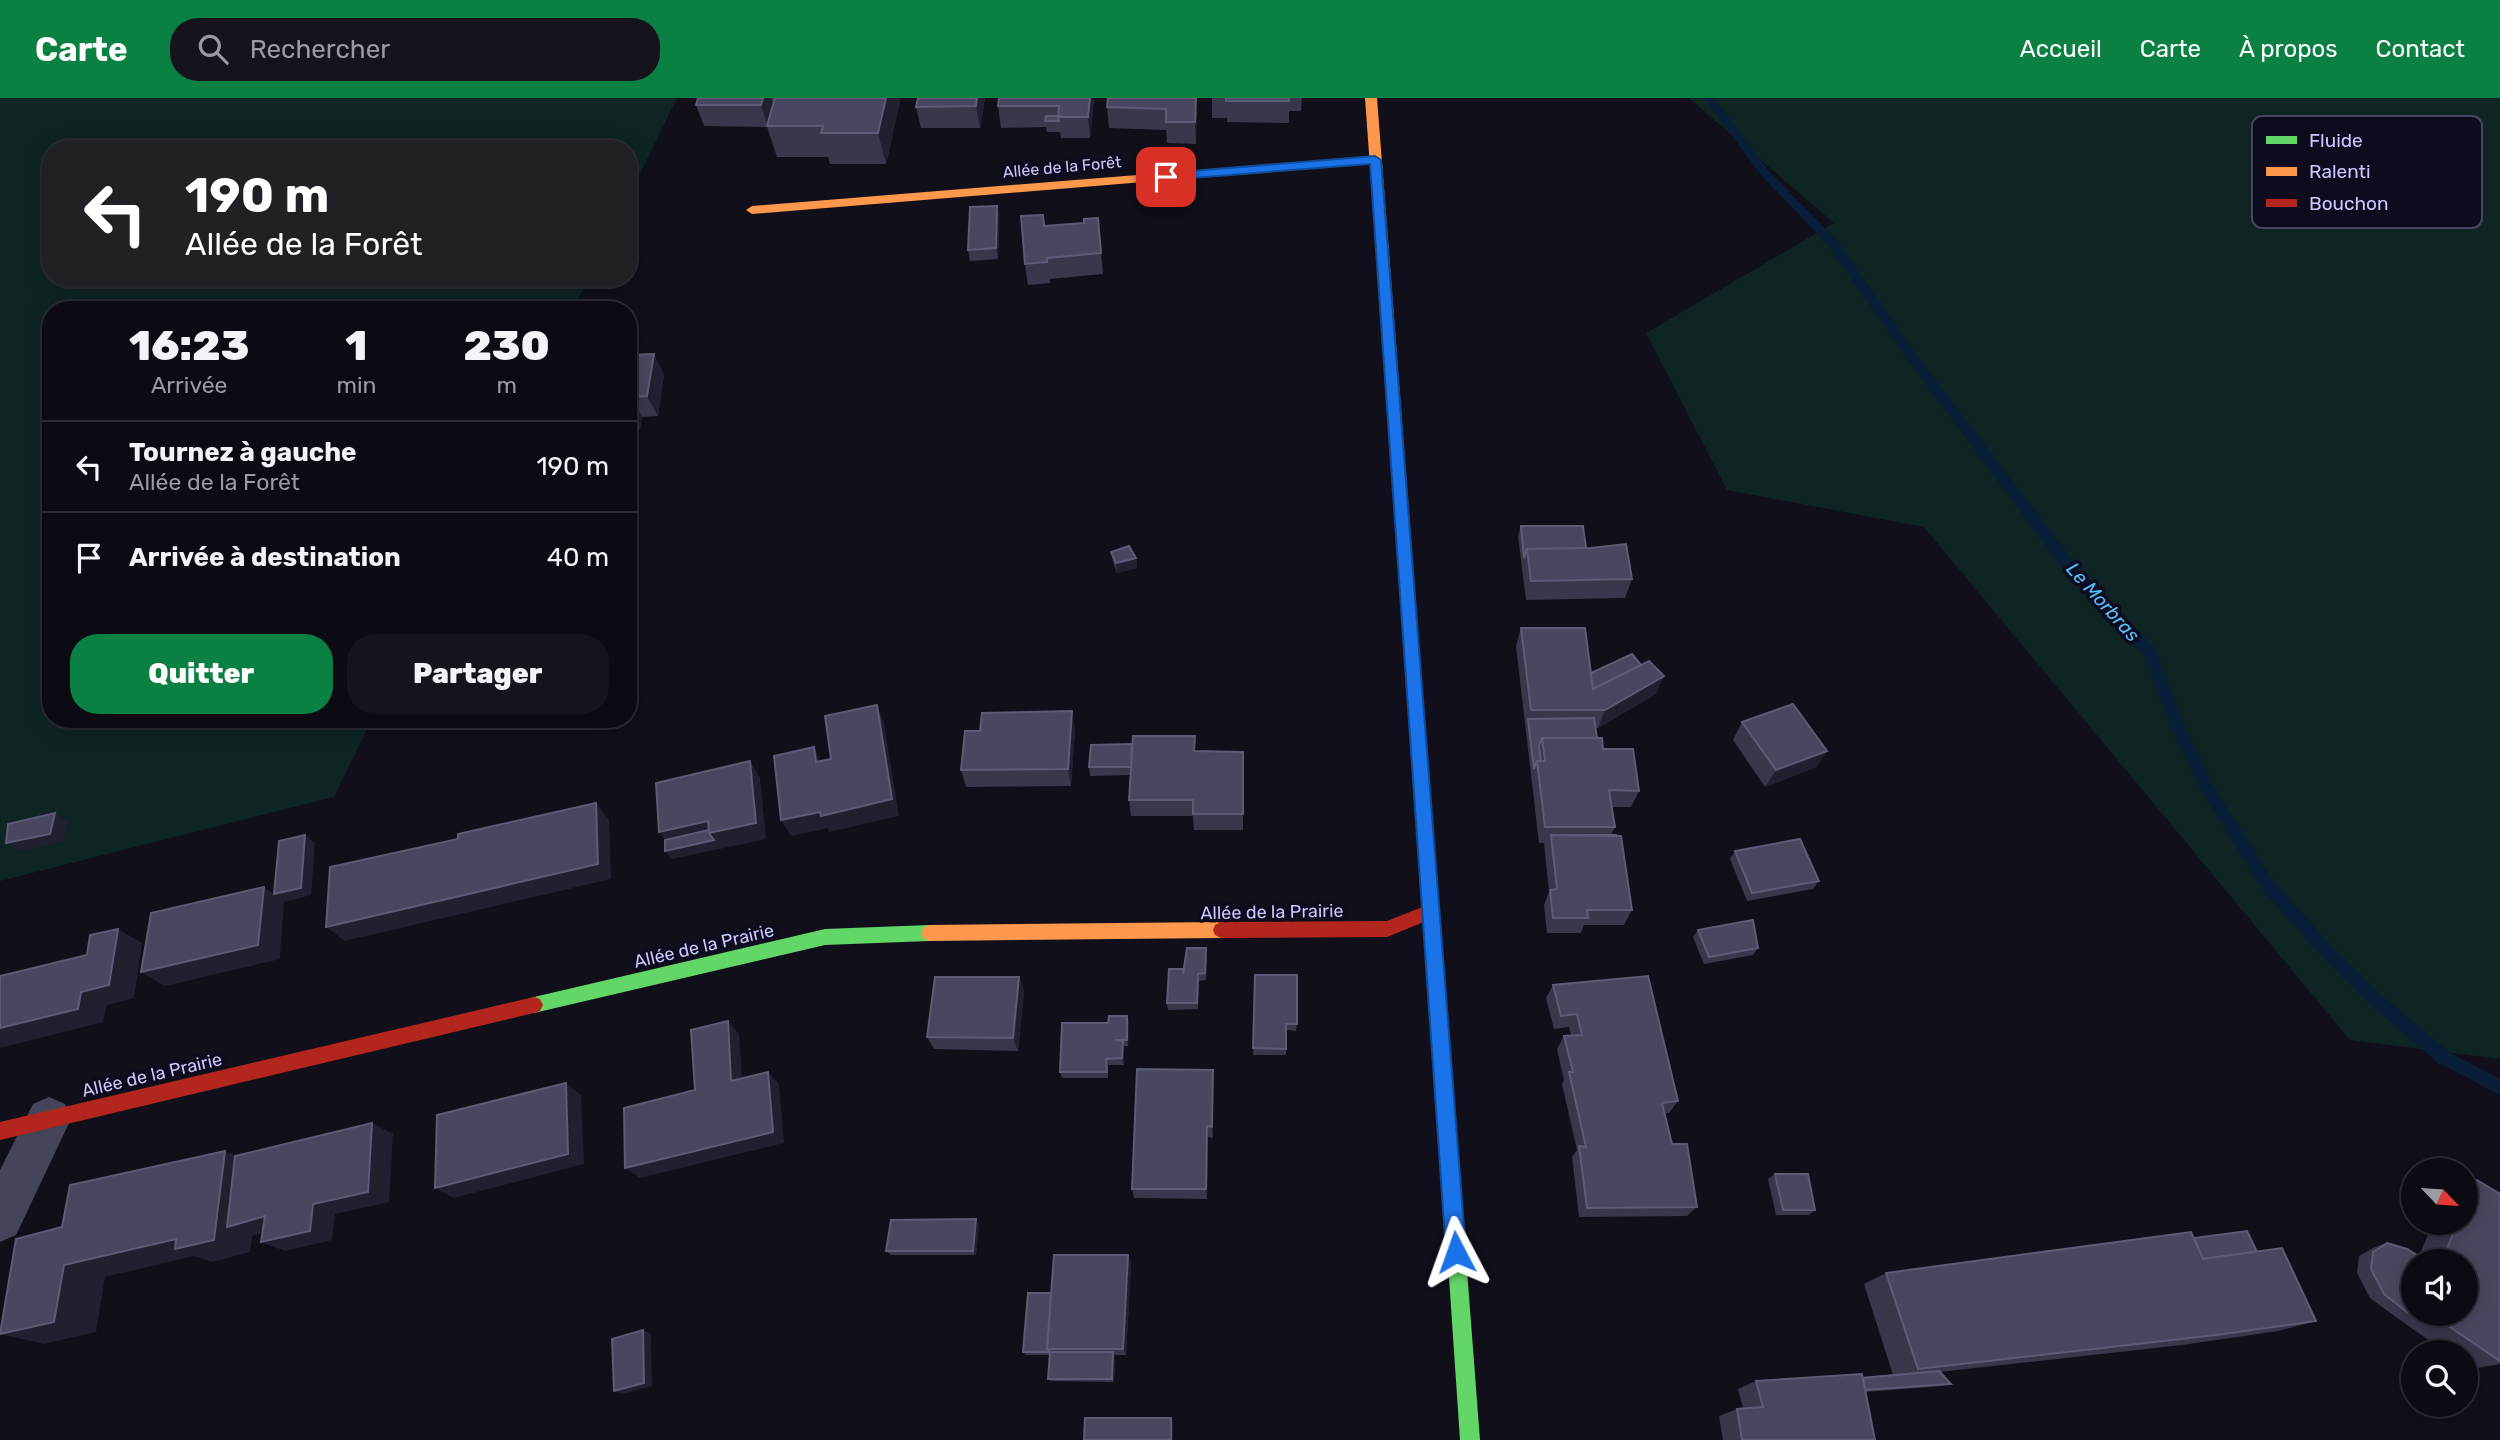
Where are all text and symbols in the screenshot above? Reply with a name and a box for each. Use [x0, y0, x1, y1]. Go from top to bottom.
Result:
search box [170, 18, 660, 81]
text: Carte [35, 30, 128, 69]
icon: search [194, 30, 232, 68]
text: Rechercher [250, 34, 390, 65]
text: Accueil [2020, 35, 2102, 63]
text: Carte [2140, 35, 2201, 63]
text: À propos [2239, 35, 2338, 63]
text: Contact [2376, 35, 2465, 63]
legend [2252, 116, 2482, 228]
text: Fluide [2309, 129, 2363, 152]
pin [1136, 147, 1196, 207]
street label: Allée de la Forêt [1002, 152, 1122, 182]
icon: arrive [1147, 158, 1185, 196]
text: Ralenti [2309, 160, 2371, 183]
text: 190 m [185, 166, 329, 224]
icon: left [70, 168, 161, 259]
text: Bouchon [2309, 192, 2389, 215]
text: Allée de la Forêt [185, 225, 423, 263]
text: 16:23 [129, 321, 249, 371]
text: 1 [345, 321, 367, 371]
text: 230 [463, 321, 550, 371]
text: Arrivée [151, 371, 227, 399]
text: min [336, 371, 376, 399]
text: m [496, 371, 517, 399]
text: Tournez à gauche [129, 437, 357, 468]
icon: left [70, 448, 108, 486]
text: 190 m [536, 451, 609, 482]
text: Allée de la Forêt [129, 468, 300, 496]
icon: arrive [70, 539, 108, 577]
text: Arrivée à destination [129, 542, 401, 573]
text: 40 m [547, 542, 609, 573]
water label: Le Morbras [2062, 558, 2145, 646]
button: Quitter [70, 634, 333, 714]
button: Partager [347, 634, 609, 714]
street label: Allée de la Prairie [1200, 900, 1344, 924]
street label: Allée de la Prairie [632, 919, 776, 973]
street label: Allée de la Prairie [80, 1048, 224, 1102]
north arrow [2401, 1158, 2478, 1236]
map controls [2401, 1158, 2478, 1417]
position arrow [1419, 1215, 1493, 1289]
button: sound [2401, 1249, 2478, 1326]
button: search [2401, 1340, 2478, 1417]

